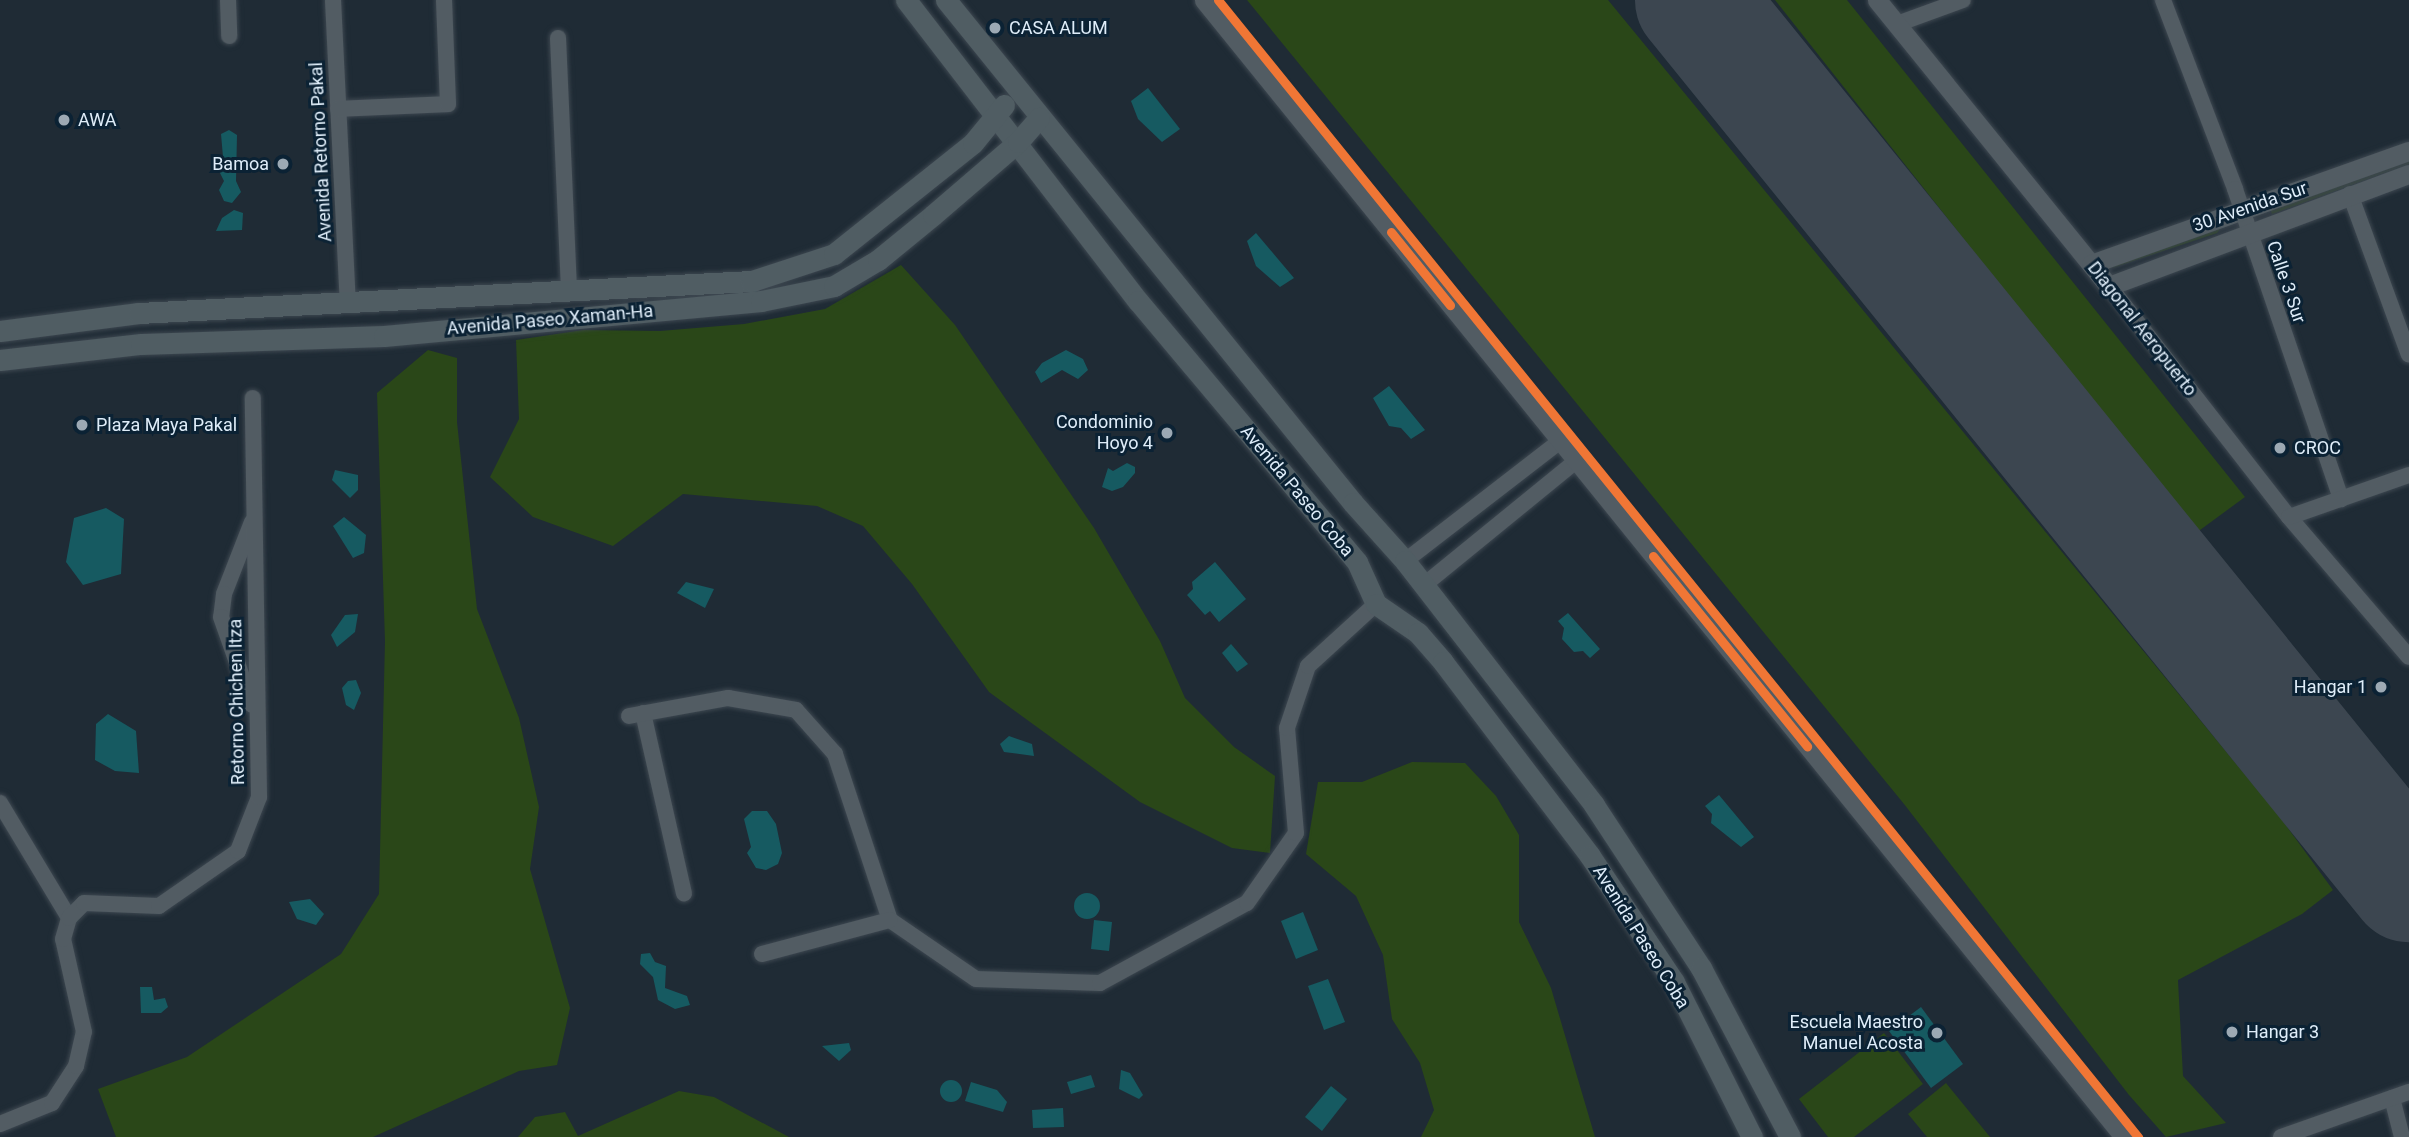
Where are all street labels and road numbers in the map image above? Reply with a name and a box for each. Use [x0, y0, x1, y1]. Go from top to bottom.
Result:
street label: Avenida Retorno Pakal [306, 62, 336, 242]
street label: 30 Avenida Sur [2190, 177, 2310, 237]
street label: Calle 3 Sur [2262, 238, 2310, 326]
street label: Diagonal Aeropuerto [2083, 258, 2201, 400]
street label: Avenida Paseo Xaman-Ha [446, 300, 654, 340]
street label: Avenida Paseo Coba [1236, 421, 1358, 561]
street label: Retorno Chichen Itza [225, 619, 249, 785]
street label: Avenida Paseo Coba [1588, 861, 1694, 1013]

